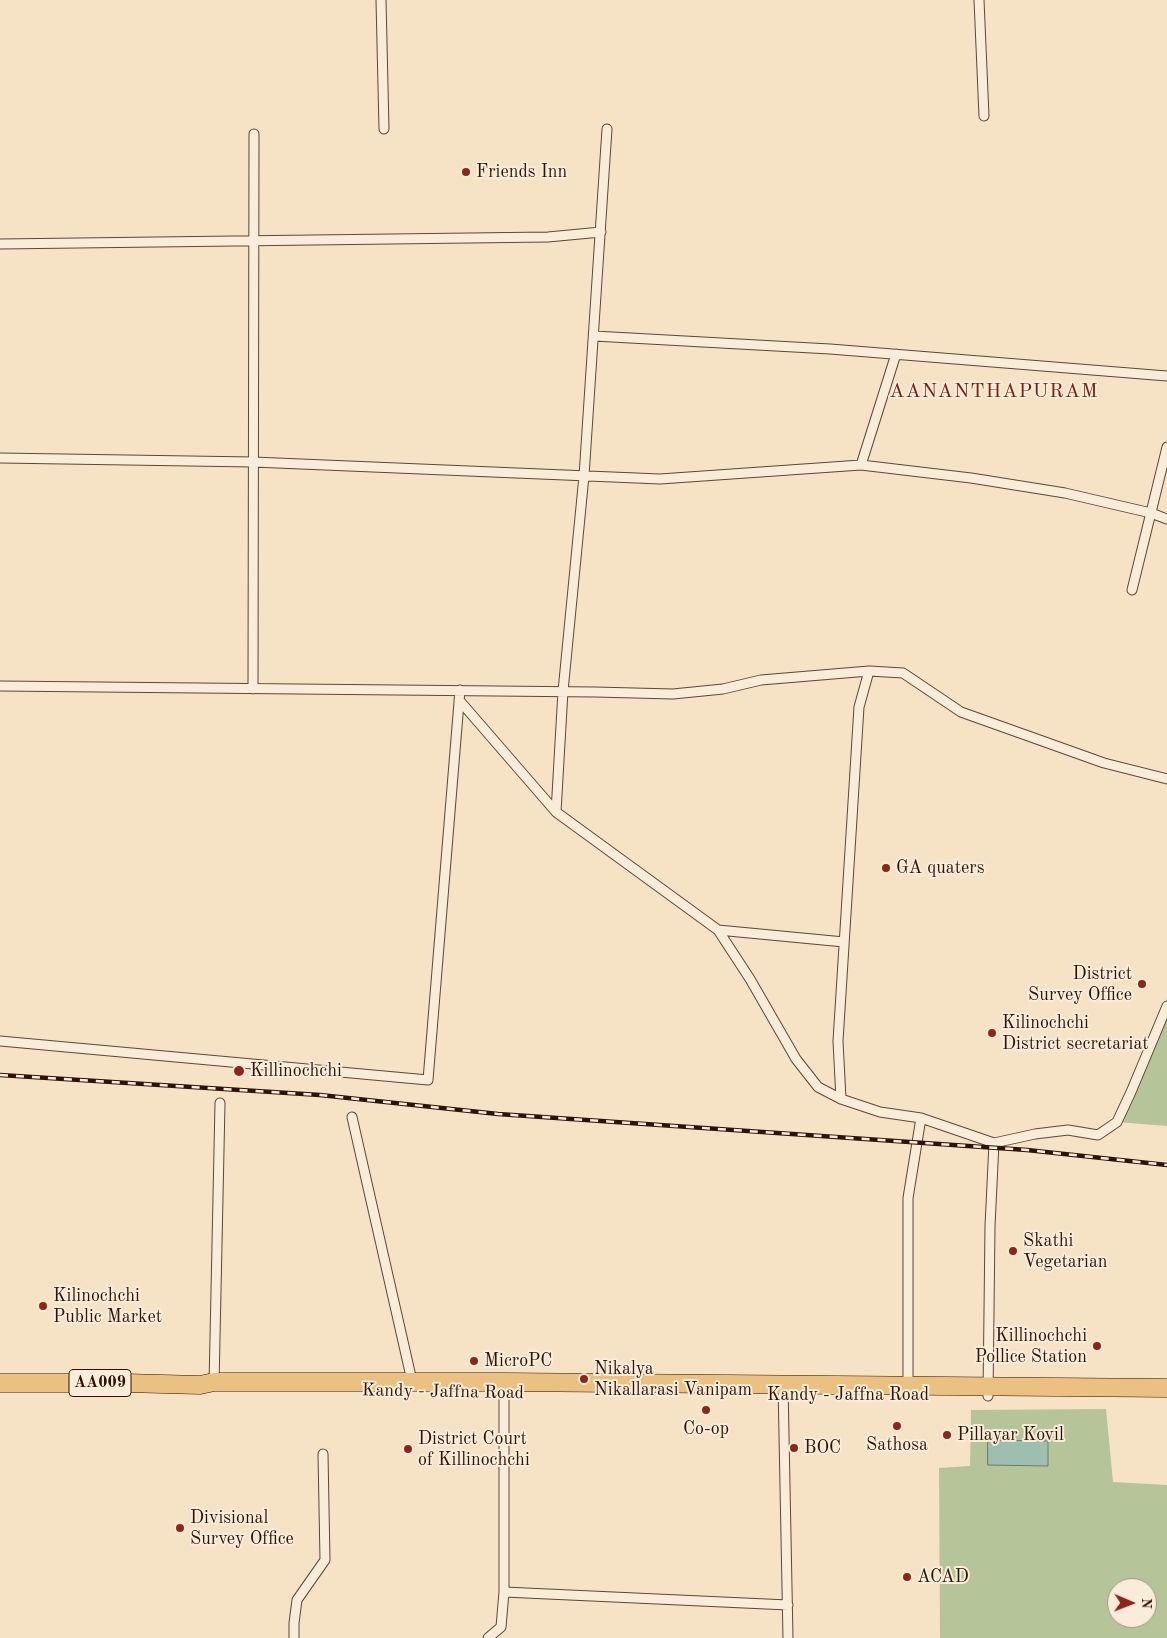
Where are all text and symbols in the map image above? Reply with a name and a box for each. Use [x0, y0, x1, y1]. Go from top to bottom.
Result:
place label: Friends Inn [476, 161, 567, 183]
marker: Friends Inn [460, 166, 472, 178]
district label: AANANTHAPURAM [888, 380, 1100, 404]
place label: GA quaters [896, 857, 984, 879]
marker: GA quaters [880, 862, 892, 874]
place label: District Survey Office [1028, 963, 1132, 1006]
marker: District Survey Office [1136, 978, 1148, 990]
place label: Kilinochchi District secretariat [1002, 1012, 1149, 1054]
marker: Kilinochchi District secretariat [986, 1027, 998, 1039]
place label: Killinochchi [250, 1060, 342, 1082]
marker: Killinochchi [232, 1064, 246, 1078]
place label: Skathi Vegetarian [1023, 1230, 1107, 1272]
marker: Skathi Vegetarian [1007, 1245, 1019, 1257]
place label: Kilinochchi Public Market [53, 1285, 162, 1328]
marker: Kilinochchi Public Market [37, 1300, 49, 1312]
place label: Killinochchi Pollice Station [975, 1325, 1087, 1368]
marker: Killinochchi Pollice Station [1091, 1340, 1103, 1352]
place label: MicroPC [484, 1350, 552, 1372]
marker: MicroPC [468, 1355, 480, 1367]
place label: Nikalya Nikallarasi Vanipam [594, 1358, 752, 1400]
road number: AA009 [69, 1370, 131, 1396]
marker: Nikalya Nikallarasi Vanipam [578, 1373, 590, 1385]
street label: Kandy - Jaffna Road [362, 1380, 524, 1404]
street label: Kandy - Jaffna Road [767, 1384, 929, 1406]
marker: Co-op [700, 1404, 712, 1416]
place label: Co-op [683, 1418, 729, 1440]
marker: Sathosa [891, 1420, 903, 1432]
place label: Pillayar Kovil [957, 1424, 1064, 1446]
place label: District Court of Killinochchi [418, 1428, 530, 1470]
marker: Pillayar Kovil [941, 1429, 953, 1441]
place label: Sathosa [866, 1434, 928, 1456]
place label: BOC [804, 1437, 841, 1459]
marker: BOC [788, 1442, 800, 1454]
marker: District Court of Killinochchi [402, 1443, 414, 1455]
place label: Divisional Survey Office [190, 1507, 294, 1550]
marker: Divisional Survey Office [174, 1522, 186, 1534]
place label: ACAD [917, 1566, 969, 1588]
marker: ACAD [901, 1571, 913, 1583]
north arrow [1107, 1578, 1157, 1628]
text: N [1139, 1598, 1153, 1609]

